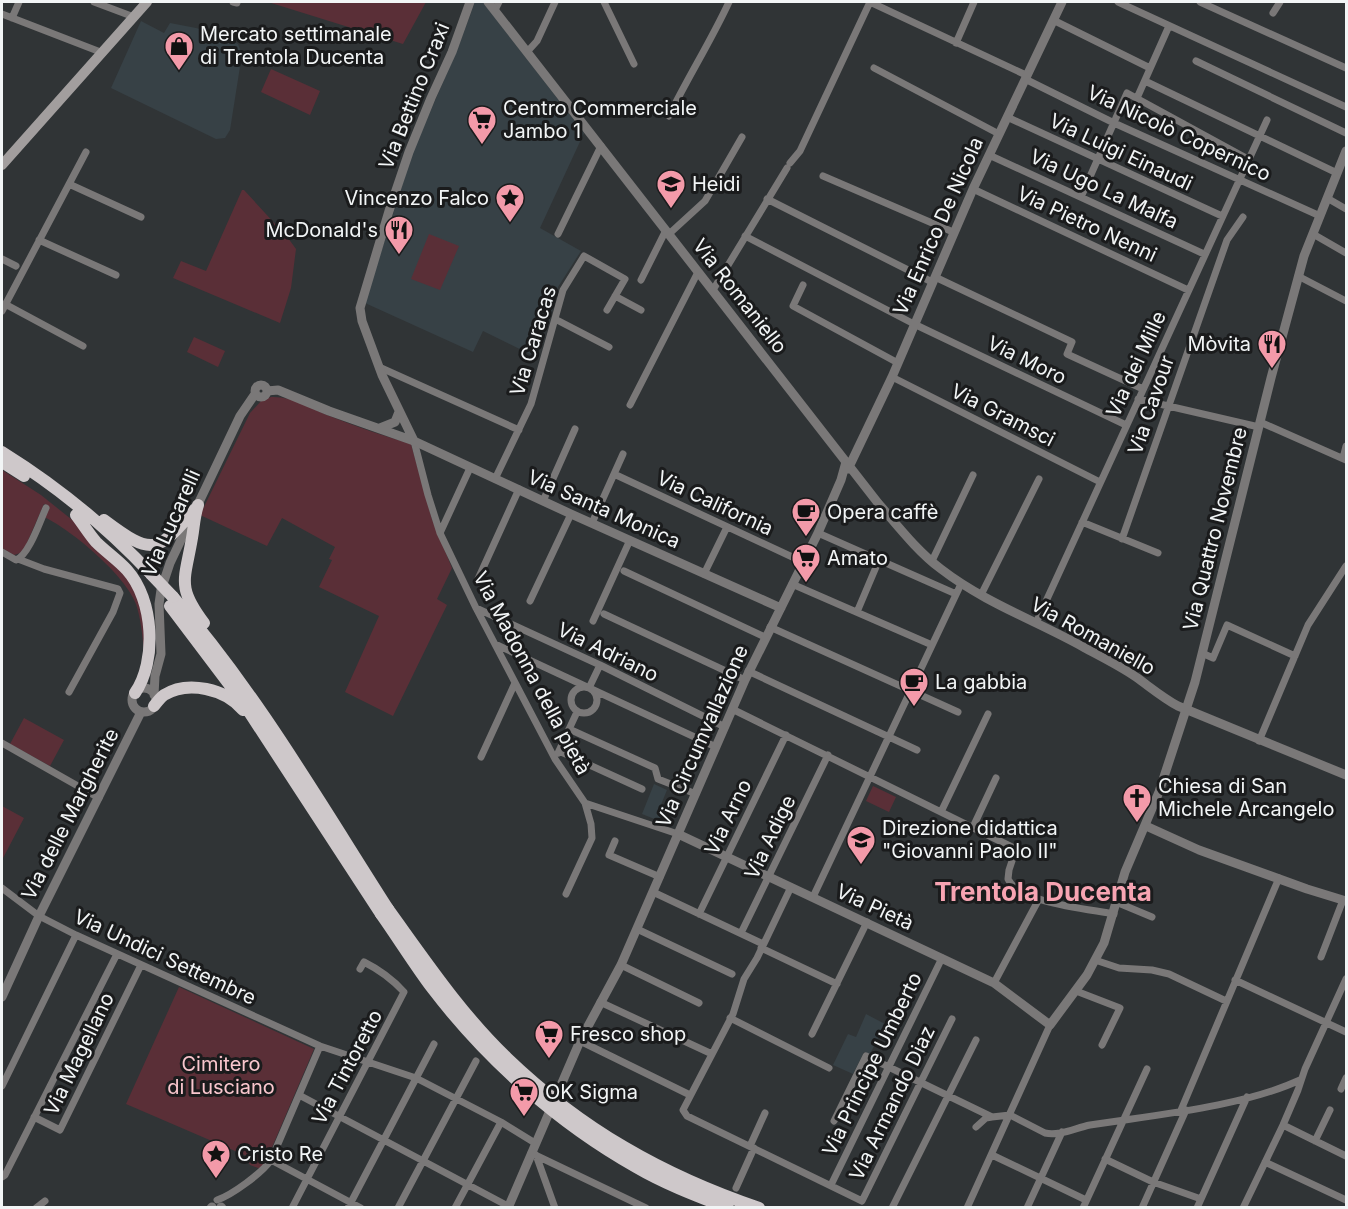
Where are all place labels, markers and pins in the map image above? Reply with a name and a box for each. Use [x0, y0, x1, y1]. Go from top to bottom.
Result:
place label: Mercato settimanale di Trentola Ducenta [200, 22, 392, 69]
shop icon: Mercato settimanale di Trentola Ducenta [163, 30, 195, 72]
place label: Centro Commerciale Jambo 1 [503, 96, 697, 143]
supermarket icon: Centro Commerciale Jambo 1 [466, 104, 498, 146]
school or university icon: Heidi [655, 168, 687, 210]
place label: Heidi [692, 172, 740, 196]
place icon: Vincenzo Falco [494, 182, 526, 224]
place label: Vincenzo Falco [344, 186, 489, 210]
restaurant icon: McDonald's [383, 214, 415, 256]
place label: McDonald's [265, 218, 378, 242]
restaurant icon: Mòvita [1256, 328, 1288, 370]
place label: Mòvita [1187, 332, 1251, 356]
cafe icon: Opera caffè [790, 496, 822, 538]
place label: Opera caffè [827, 500, 939, 524]
supermarket icon: Amato [790, 542, 822, 584]
place label: Amato [827, 546, 888, 570]
cafe icon: La gabbia [898, 666, 930, 708]
place label: La gabbia [935, 670, 1027, 694]
place label: Chiesa di San Michele Arcangelo [1158, 774, 1334, 821]
church icon: Chiesa di San Michele Arcangelo [1121, 782, 1153, 824]
place label: Direzione didattica "Giovanni Paolo II" [882, 816, 1058, 863]
school or university icon: Direzione didattica "Giovanni Paolo II" [845, 824, 877, 866]
supermarket icon: Fresco shop [533, 1018, 565, 1060]
place label: Fresco shop [570, 1022, 686, 1046]
supermarket icon: OK Sigma [508, 1076, 540, 1118]
place label: OK Sigma [545, 1080, 638, 1104]
place icon: Cristo Re [200, 1138, 232, 1180]
place label: Cristo Re [237, 1142, 323, 1166]

